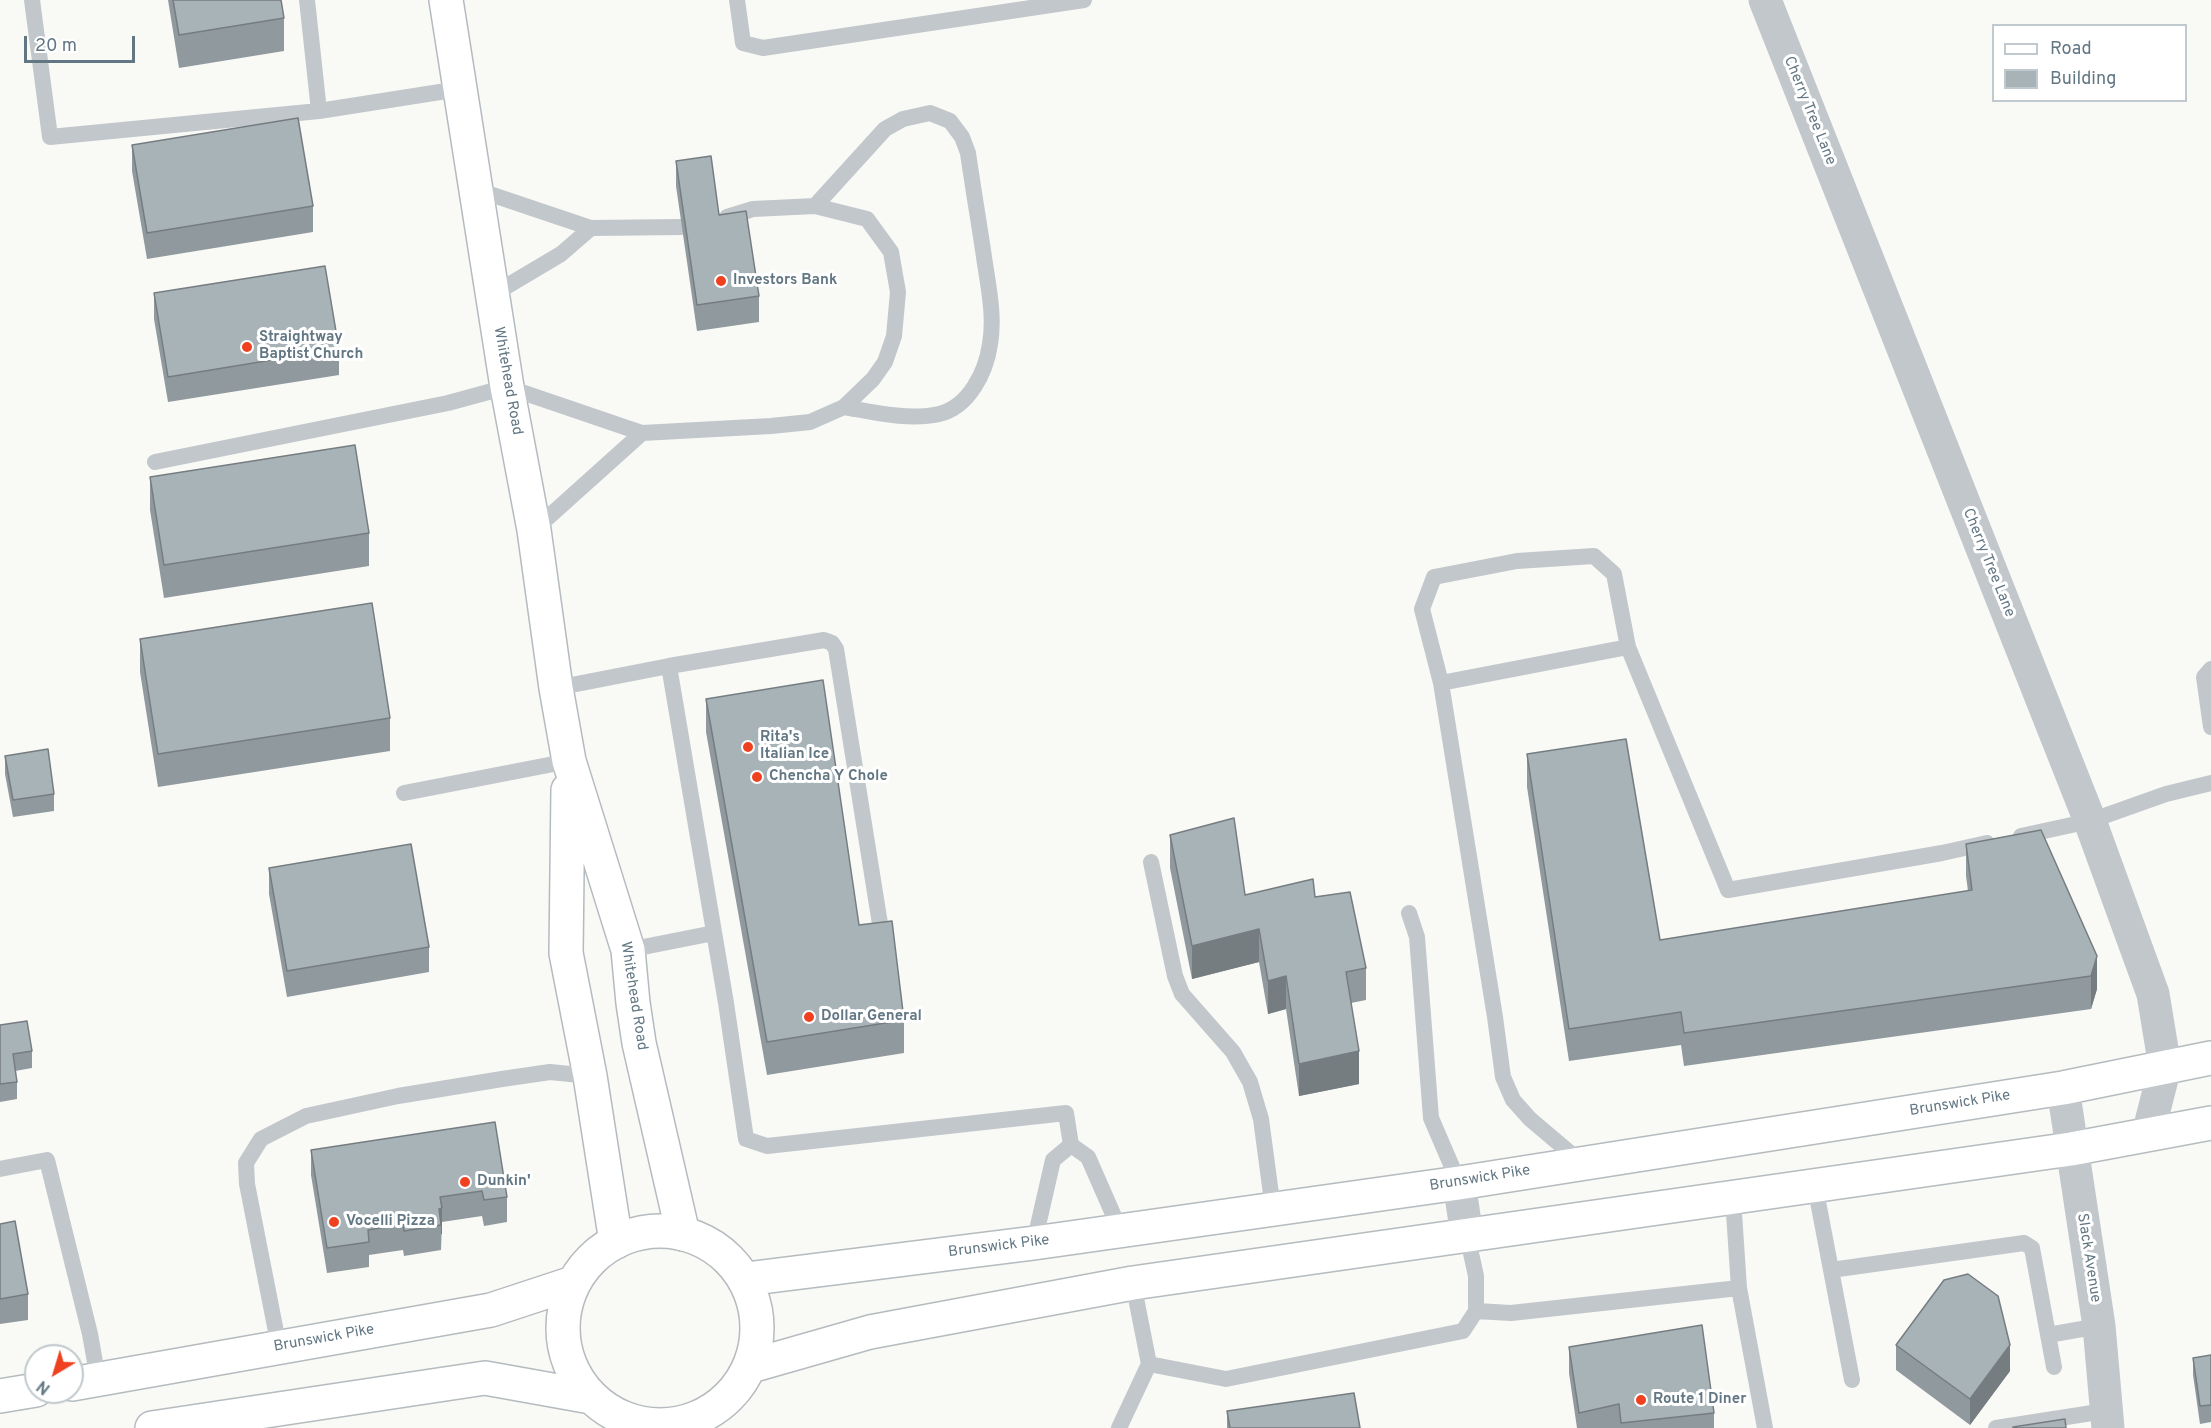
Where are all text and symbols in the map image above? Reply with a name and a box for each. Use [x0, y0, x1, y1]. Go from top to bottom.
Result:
scale bar [27, 24, 138, 62]
legend [1992, 24, 2187, 102]
text: 20 m [35, 35, 77, 58]
text: Road [2050, 38, 2092, 61]
street label: Cherry Tree Lane [1779, 54, 1839, 168]
text: Building [2050, 68, 2116, 91]
place label: Investors Bank [733, 272, 837, 290]
marker: Investors Bank [714, 274, 728, 288]
street label: Whitehead Road [489, 325, 525, 437]
place label: Straightway Baptist Church [259, 329, 363, 364]
marker: Straightway Baptist Church [240, 340, 254, 354]
street label: Cherry Tree Lane [1958, 506, 2018, 620]
place label: Rita's Italian Ice [760, 729, 829, 764]
marker: Rita's Italian Ice [741, 740, 755, 754]
place label: Chencha Y Chole [769, 768, 888, 786]
marker: Chencha Y Chole [750, 770, 764, 784]
street label: Whitehead Road [616, 940, 650, 1052]
place label: Dollar General [821, 1008, 922, 1026]
marker: Dollar General [802, 1010, 816, 1024]
street label: Brunswick Pike [1908, 1087, 2012, 1121]
street label: Brunswick Pike [1428, 1162, 1532, 1196]
place label: Dunkin' [477, 1173, 531, 1191]
marker: Dunkin' [458, 1175, 472, 1189]
street label: Slack Avenue [2072, 1212, 2104, 1304]
place label: Vocelli Pizza [346, 1213, 435, 1231]
marker: Vocelli Pizza [327, 1215, 341, 1229]
street label: Brunswick Pike [947, 1232, 1051, 1262]
street label: Brunswick Pike [272, 1321, 376, 1357]
north arrow [24, 1344, 84, 1404]
text: N [33, 1375, 55, 1398]
place label: Route 1 Diner [1653, 1391, 1746, 1409]
marker: Route 1 Diner [1634, 1393, 1648, 1407]

